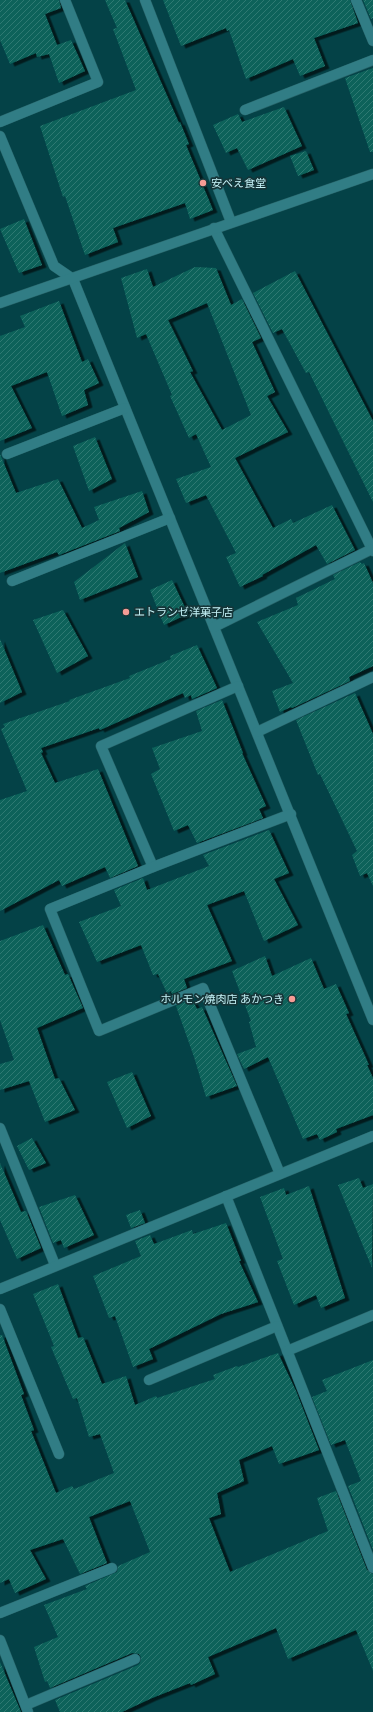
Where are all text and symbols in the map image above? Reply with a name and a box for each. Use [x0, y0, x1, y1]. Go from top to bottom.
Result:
place label: 安べえ食堂 [211, 177, 266, 190]
marker: 安べえ食堂 [198, 178, 208, 188]
place label: エトランゼ洋菓子店 [134, 606, 233, 619]
marker: エトランゼ洋菓子店 [121, 607, 131, 617]
place label: ホルモン焼肉店 あかつき [161, 993, 284, 1006]
marker: ホルモン焼肉店 あかつき [287, 994, 297, 1004]

